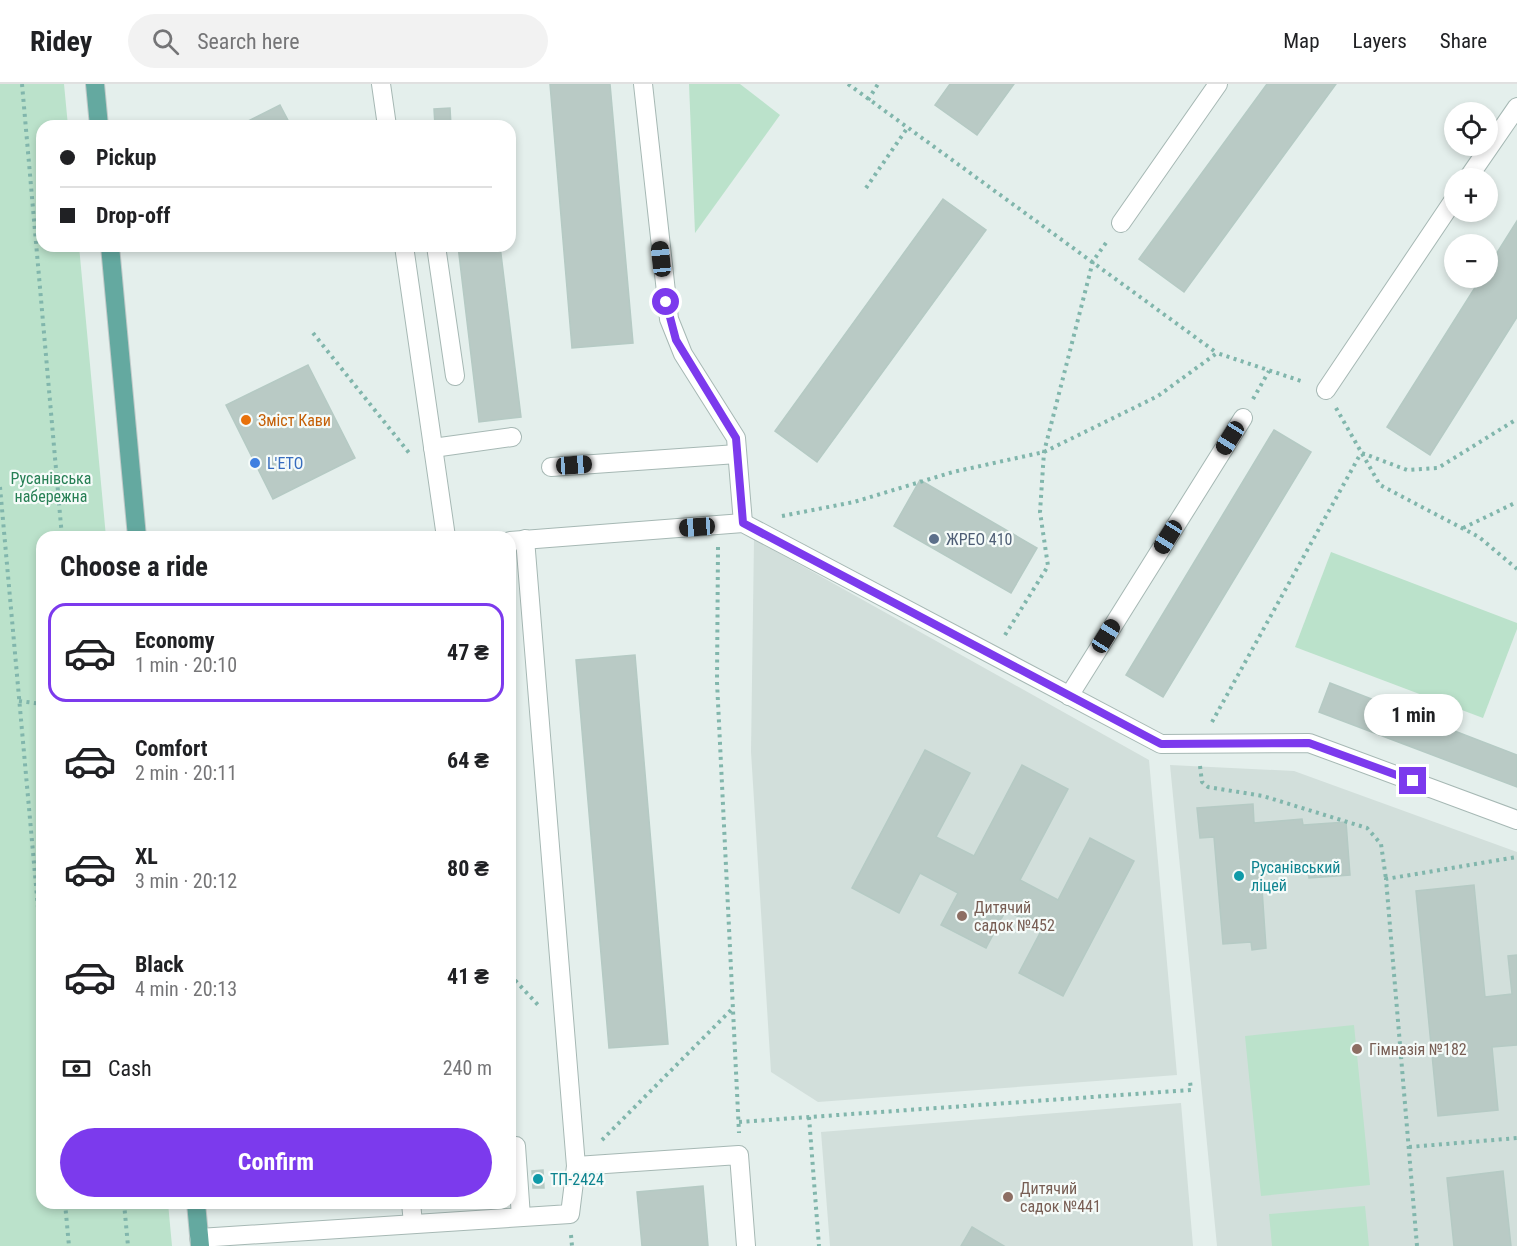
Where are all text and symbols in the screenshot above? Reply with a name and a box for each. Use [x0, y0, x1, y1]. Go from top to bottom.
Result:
search box [128, 14, 548, 68]
text: Ridey [30, 25, 92, 58]
icon: search [149, 25, 182, 58]
text: Search here [197, 29, 299, 54]
text: Map [1283, 29, 1320, 53]
text: Layers [1353, 29, 1407, 53]
text: Share [1440, 29, 1487, 53]
map controls [1444, 102, 1498, 288]
button: locate [1444, 102, 1498, 156]
text: Pickup [96, 145, 156, 170]
button: + [1444, 168, 1498, 222]
text: Drop-off [96, 203, 170, 228]
button: − [1444, 234, 1498, 288]
car [650, 240, 672, 278]
route start [652, 288, 679, 315]
place label: Зміст Кави [258, 411, 331, 430]
marker: Зміст Кави [239, 413, 253, 427]
car [1213, 418, 1247, 458]
place label: L'ETO [267, 454, 303, 473]
car [555, 455, 593, 475]
marker: L'ETO [248, 456, 262, 470]
park label: Русанівська набережна [11, 469, 91, 506]
car [678, 517, 716, 537]
car [1151, 517, 1185, 557]
place label: ЖРЕО 410 [946, 530, 1012, 549]
marker: ЖРЕО 410 [927, 532, 941, 546]
text: Choose a ride [60, 551, 208, 583]
car [1089, 616, 1123, 656]
icon: car [63, 626, 117, 680]
text: Economy [135, 628, 215, 653]
text: 47 ₴ [447, 640, 489, 665]
text: 1 min · 20:10 [135, 653, 237, 677]
callout: 1 min [1364, 694, 1462, 736]
text: 1 min [1391, 703, 1436, 727]
icon: car [63, 734, 117, 788]
text: Comfort [135, 736, 208, 761]
text: 64 ₴ [447, 748, 489, 773]
text: 2 min · 20:11 [135, 761, 237, 785]
route end [1399, 767, 1426, 794]
icon: car [63, 842, 117, 896]
text: XL [135, 844, 158, 869]
text: 80 ₴ [447, 856, 489, 881]
place label: Русанівський ліцей [1251, 858, 1341, 895]
text: 3 min · 20:12 [135, 869, 237, 893]
marker: Русанівський ліцей [1232, 869, 1246, 883]
place label: Дитячий садок №452 [974, 898, 1055, 935]
marker: Дитячий садок №452 [955, 909, 969, 923]
icon: car [63, 950, 117, 1004]
text: Black [135, 952, 184, 977]
text: 41 ₴ [447, 964, 489, 989]
text: 4 min · 20:13 [135, 977, 237, 1001]
place label: Гімназія №182 [1369, 1040, 1467, 1059]
marker: Гімназія №182 [1350, 1042, 1364, 1056]
icon: cash [60, 1052, 93, 1085]
text: Cash [108, 1056, 152, 1081]
text: 240 m [443, 1056, 492, 1080]
button: Confirm [60, 1128, 492, 1197]
place label: ТП-2424 [550, 1170, 604, 1189]
marker: ТП-2424 [531, 1172, 545, 1186]
place label: Дитячий садок №441 [1020, 1179, 1101, 1216]
marker: Дитячий садок №441 [1001, 1190, 1015, 1204]

